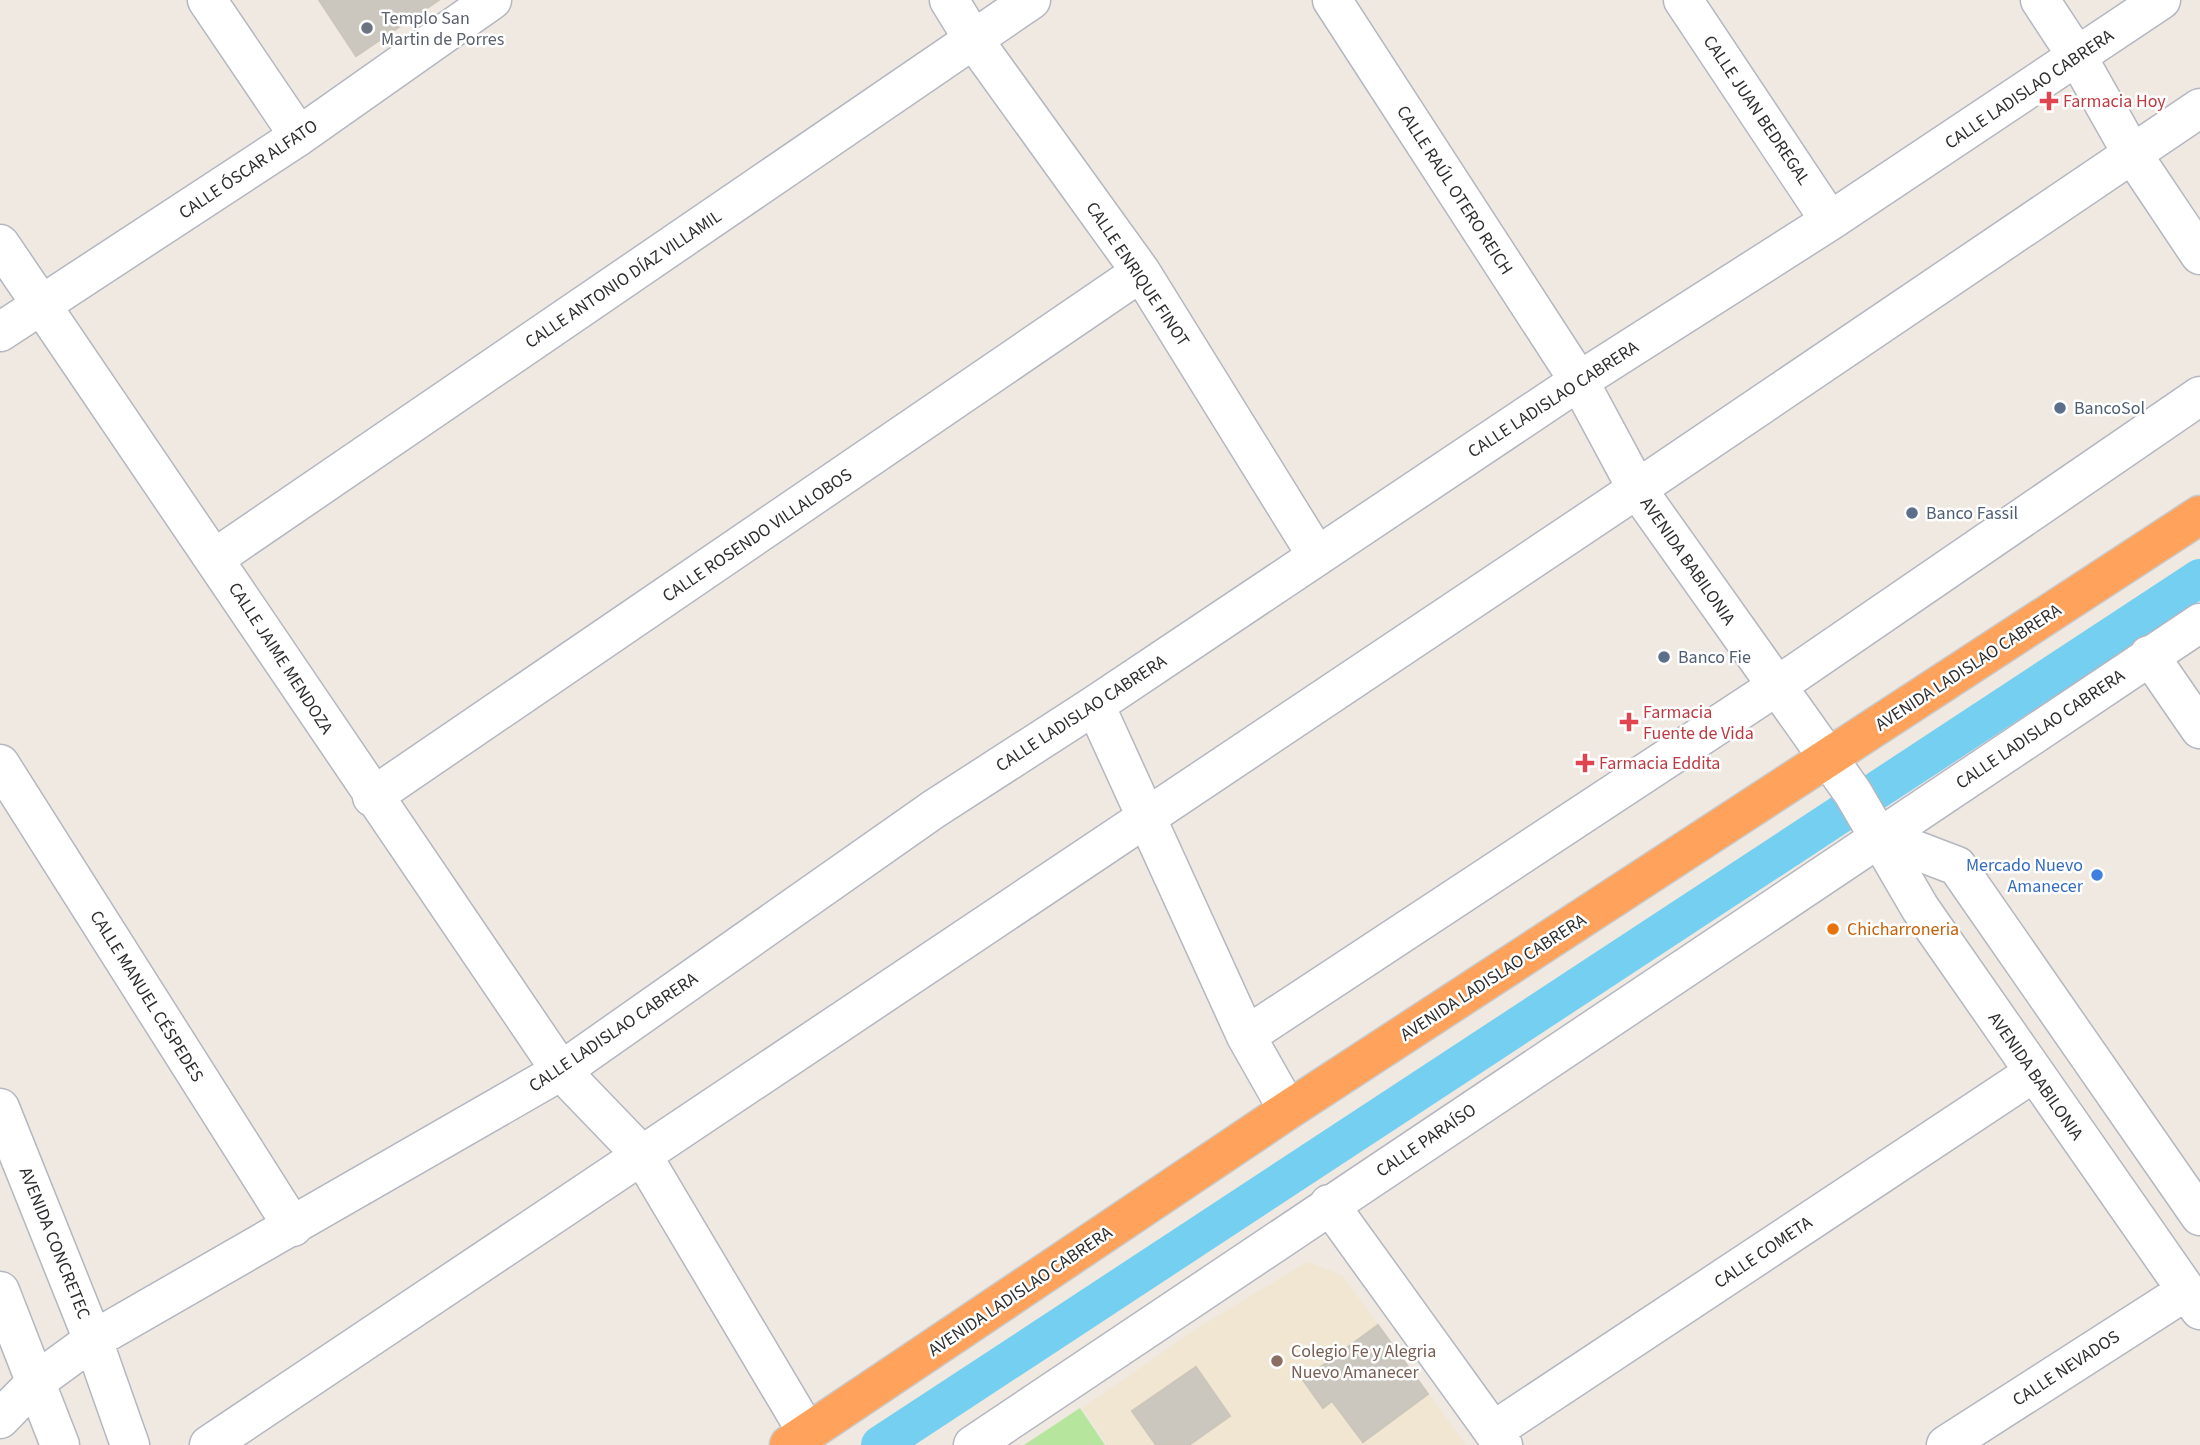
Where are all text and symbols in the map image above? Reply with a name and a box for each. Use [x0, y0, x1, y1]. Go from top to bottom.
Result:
place label: Templo San Martin de Porres [381, 6, 504, 52]
marker: Templo San Martin de Porres [359, 20, 375, 36]
street label: CALLE LADISLAO CABRERA [1940, 23, 2119, 155]
street label: CALLE JUAN BEDREGAL [1697, 30, 1816, 190]
place label: Farmacia Hoy [2063, 89, 2166, 114]
marker: Farmacia Hoy [2041, 93, 2057, 109]
street label: CALLE RAÚL OTERO REICH [1390, 101, 1519, 280]
street label: CALLE ÓSCAR ALFATO [174, 114, 323, 225]
street label: CALLE ENRIQUE FINOT [1080, 197, 1196, 352]
street label: CALLE ANTONIO DÍAZ VILLAMIL [520, 204, 727, 355]
street label: CALLE LADISLAO CABRERA [1463, 335, 1644, 464]
place label: BancoSol [2074, 396, 2145, 421]
marker: BancoSol [2052, 400, 2068, 416]
street label: CALLE ROSENDO VILLALOBOS [657, 462, 857, 608]
street label: AVENIDA BABILONIA [1634, 492, 1741, 630]
place label: Banco Fassil [1926, 501, 2018, 526]
marker: Banco Fassil [1904, 505, 1920, 521]
street label: CALLE JAIME MENDOZA [222, 578, 339, 739]
street label: AVENIDA LADISLAO CABRERA [1870, 598, 2066, 737]
place label: Banco Fie [1678, 645, 1751, 670]
street label: CALLE LADISLAO CABRERA [991, 649, 1172, 778]
marker: Banco Fie [1656, 649, 1672, 665]
street label: CALLE LADISLAO CABRERA [1951, 663, 2130, 795]
place label: Farmacia Fuente de Vida [1643, 700, 1754, 746]
marker: Farmacia Fuente de Vida [1621, 714, 1637, 730]
place label: Farmacia Eddita [1599, 751, 1720, 776]
marker: Farmacia Eddita [1577, 755, 1593, 771]
place label: Mercado Nuevo Amanecer [1966, 853, 2084, 899]
marker: Mercado Nuevo Amanecer [2089, 867, 2105, 883]
street label: CALLE MANUEL CÉSPEDES [84, 906, 210, 1087]
street label: AVENIDA LADISLAO CABRERA [1395, 908, 1591, 1047]
place label: Chicharroneria [1847, 917, 1959, 942]
marker: Chicharroneria [1825, 921, 1841, 937]
street label: CALLE LADISLAO CABRERA [524, 966, 703, 1098]
street label: AVENIDA BABILONIA [1982, 1007, 2089, 1145]
street label: CALLE PARAÍSO [1371, 1098, 1481, 1183]
street label: AVENIDA CONCRETEC [13, 1164, 96, 1323]
street label: CALLE COMETA [1709, 1210, 1818, 1295]
street label: AVENIDA LADISLAO CABRERA [923, 1220, 1117, 1362]
street label: CALLE NEVADOS [2008, 1324, 2125, 1412]
place label: Colegio Fe y Alegria Nuevo Amanecer [1291, 1339, 1436, 1385]
marker: Colegio Fe y Alegria Nuevo Amanecer [1269, 1353, 1285, 1369]

